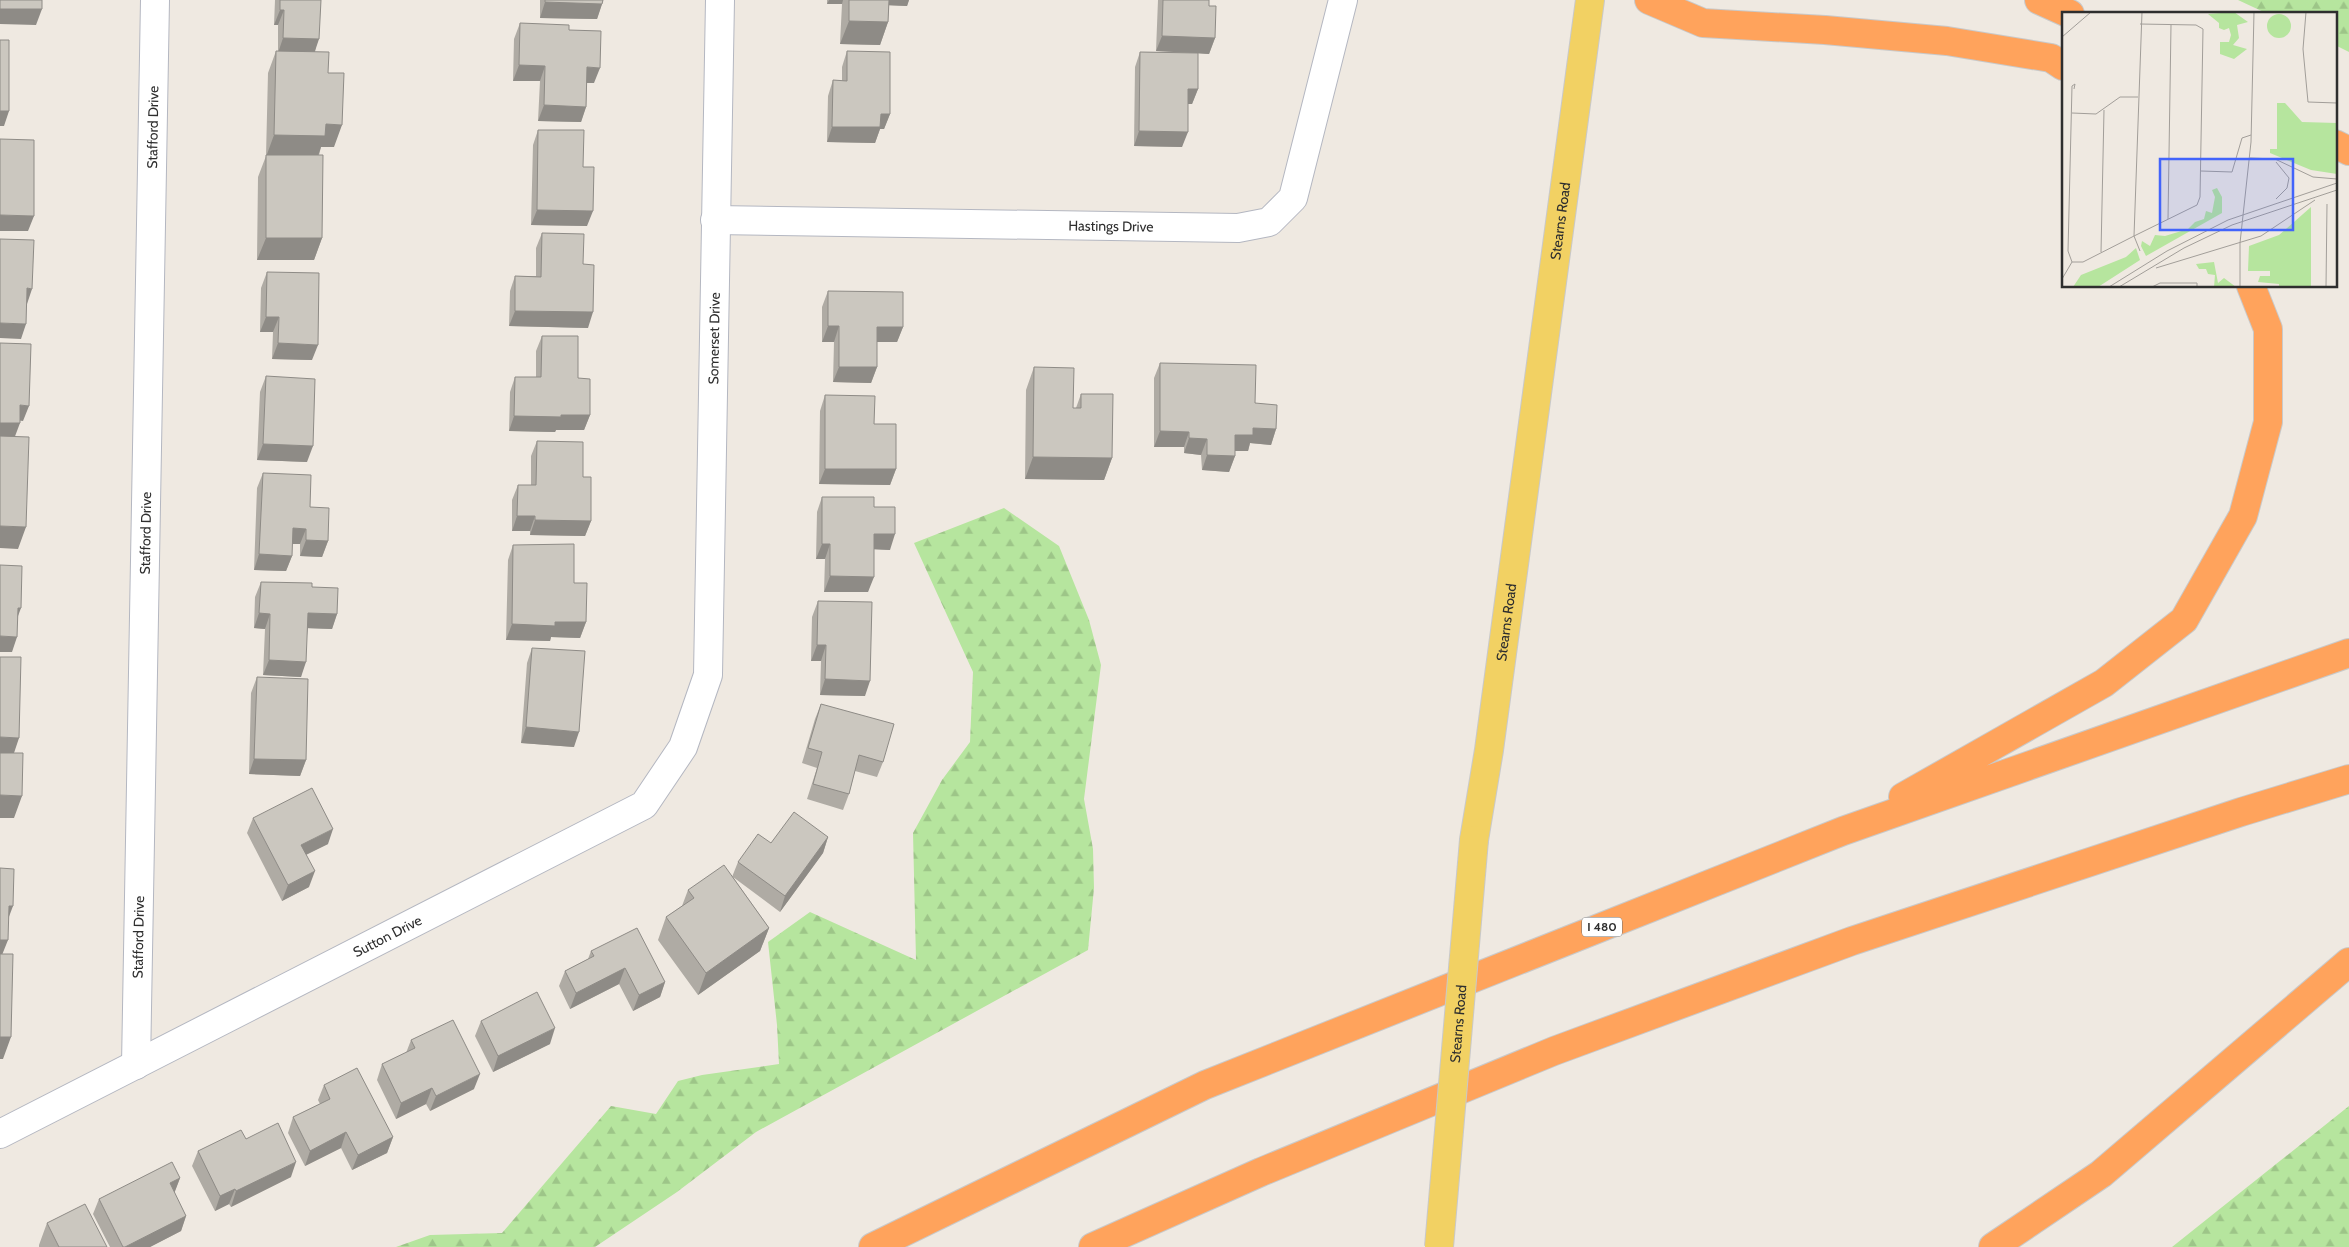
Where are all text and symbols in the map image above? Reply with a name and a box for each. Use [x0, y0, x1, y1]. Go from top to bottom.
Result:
inset map [2062, 12, 2336, 288]
street label: Stafford Drive [143, 86, 162, 169]
street label: Stearns Road [1546, 181, 1574, 261]
street label: Hastings Drive [1068, 216, 1154, 236]
street label: Somerset Drive [704, 292, 724, 385]
street label: Stafford Drive [136, 492, 155, 575]
street label: Stearns Road [1492, 582, 1520, 662]
street label: Stafford Drive [129, 895, 148, 979]
street label: Sutton Drive [350, 911, 425, 961]
road number: I 480 [1582, 918, 1622, 936]
street label: Stearns Road [1446, 984, 1471, 1064]

